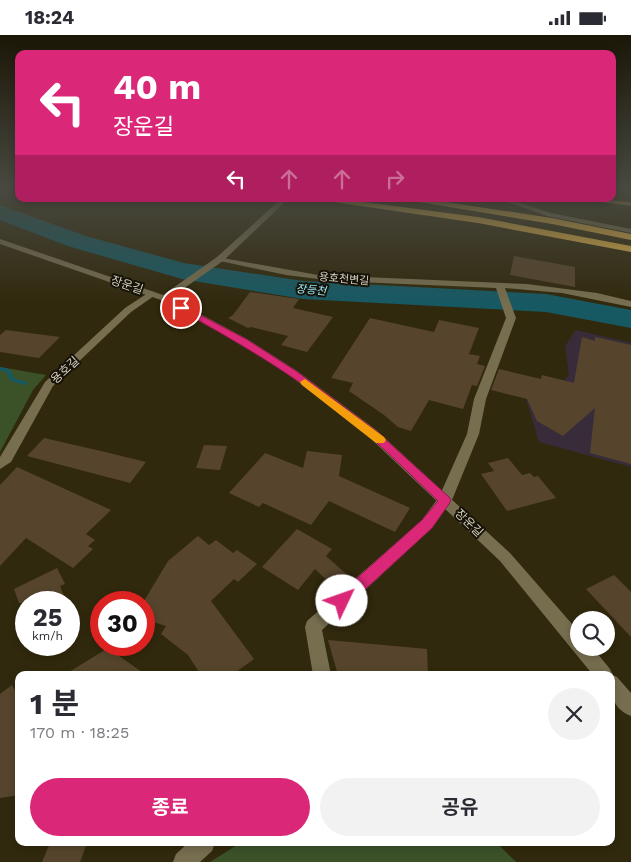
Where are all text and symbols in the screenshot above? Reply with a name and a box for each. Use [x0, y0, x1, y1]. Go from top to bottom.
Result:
text: 18:24 [25, 6, 74, 29]
text: 40 m [113, 66, 201, 108]
icon: left [30, 70, 95, 135]
text: 장운길 [113, 114, 174, 139]
icon: left [222, 165, 250, 193]
icon: ahead [275, 165, 303, 193]
icon: ahead [328, 165, 356, 193]
icon: right [381, 165, 409, 193]
street label: 용호천변길 [318, 270, 370, 288]
street label: 장운길 [109, 273, 145, 297]
water label: 장등천 [295, 282, 329, 298]
pin [160, 287, 202, 329]
icon: arrive [167, 294, 195, 322]
street label: 용호길 [48, 354, 82, 386]
street label: 장운길 [452, 506, 486, 540]
position arrow [315, 574, 367, 626]
speed limit sign: 30 [90, 591, 155, 656]
text: 25 [33, 603, 62, 632]
map controls [570, 611, 615, 656]
button: search [570, 611, 615, 656]
text: km/h [32, 629, 63, 643]
text: 1 분 [30, 686, 79, 721]
button: close [548, 688, 600, 740]
text: 170 m · 18:25 [30, 723, 129, 742]
button: 종료 [30, 778, 310, 836]
button: 공유 [320, 778, 600, 836]

